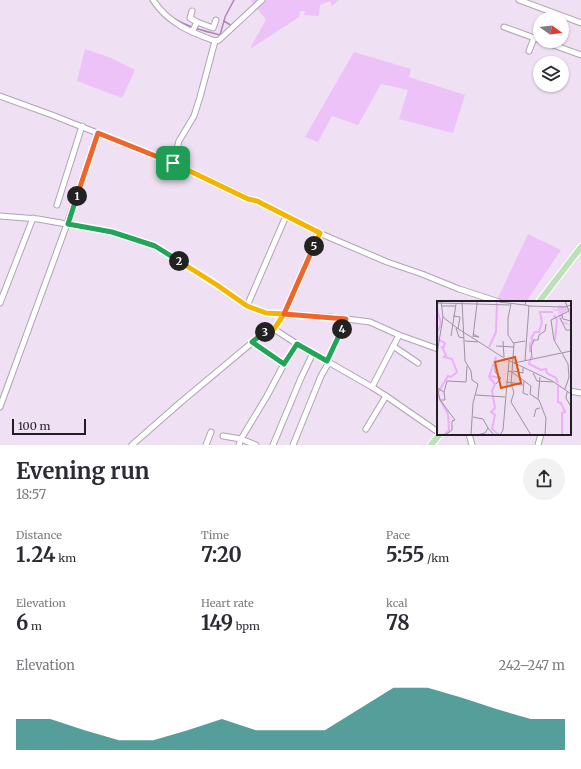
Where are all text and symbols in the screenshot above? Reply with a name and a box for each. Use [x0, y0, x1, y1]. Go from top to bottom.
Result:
north arrow [533, 12, 569, 48]
map controls [533, 12, 569, 92]
button: layers [533, 56, 569, 92]
pin [156, 146, 190, 180]
icon: arrive [162, 152, 184, 174]
pin: 1 [67, 186, 87, 206]
text: 1 [74, 189, 80, 203]
pin: 5 [304, 236, 324, 256]
text: 5 [311, 239, 317, 253]
pin: 2 [169, 251, 189, 271]
text: 2 [176, 254, 182, 268]
inset map [437, 301, 571, 435]
pin: 4 [332, 319, 352, 339]
pin: 3 [255, 322, 275, 342]
text: 4 [339, 322, 346, 336]
text: 3 [262, 325, 268, 339]
scale bar [12, 417, 86, 436]
text: 100 m [18, 419, 50, 433]
text: Evening run [16, 457, 150, 485]
button: share [523, 458, 565, 500]
text: 18:57 [16, 486, 46, 503]
text: Distance [16, 528, 62, 542]
text: Time [201, 528, 229, 542]
text: Pace [386, 528, 410, 542]
text: 1.24 [16, 542, 56, 567]
text: 7:20 [201, 542, 242, 567]
text: 5:55 [386, 542, 424, 567]
text: km [56, 551, 76, 565]
text: /km [424, 551, 449, 565]
text: Elevation [16, 596, 66, 610]
text: Heart rate [201, 596, 254, 610]
text: kcal [386, 596, 408, 610]
text: 6 [16, 610, 28, 635]
text: 149 [201, 610, 233, 635]
text: 78 [386, 610, 410, 635]
text: m [28, 619, 42, 633]
text: bpm [233, 619, 260, 633]
text: Elevation [16, 657, 75, 674]
text: 242–247 m [498, 657, 565, 674]

